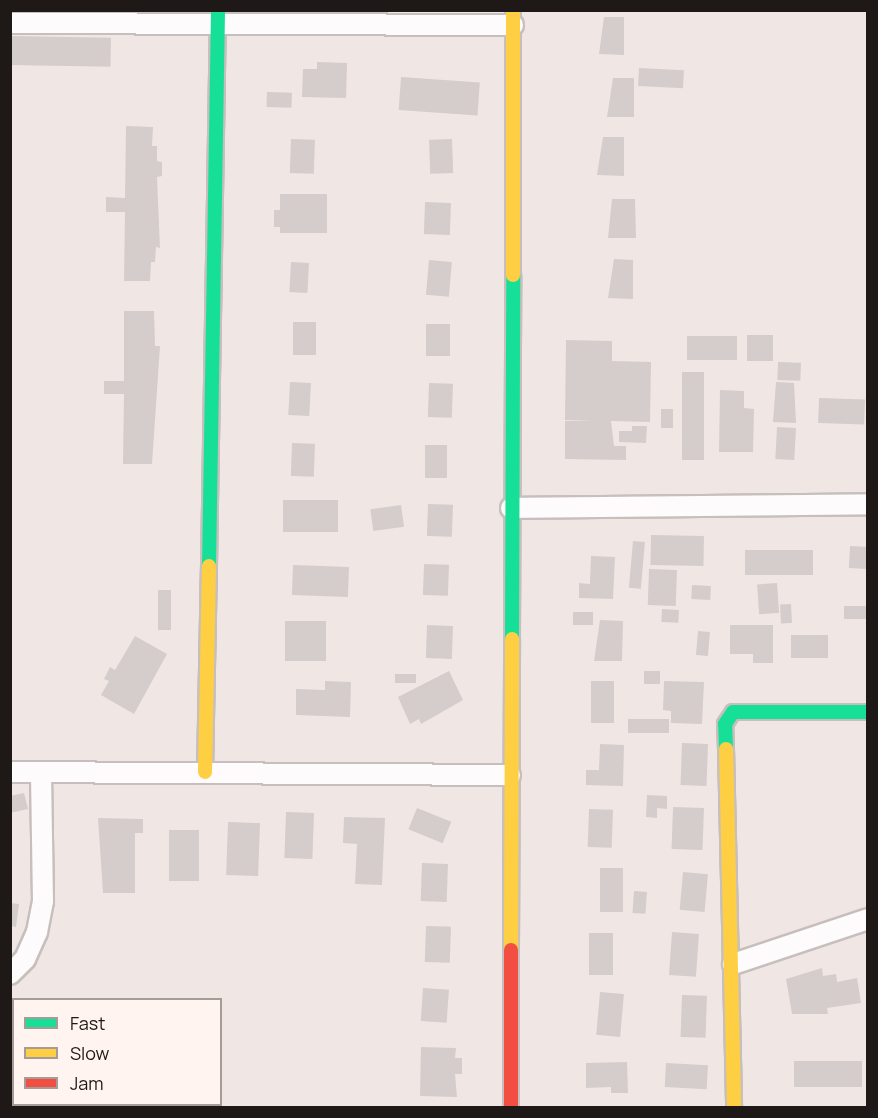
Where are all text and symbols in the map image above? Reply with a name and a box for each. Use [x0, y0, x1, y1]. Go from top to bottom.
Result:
legend [12, 998, 222, 1106]
text: Fast [70, 1011, 105, 1035]
text: Slow [70, 1041, 109, 1065]
text: Jam [70, 1071, 104, 1095]

